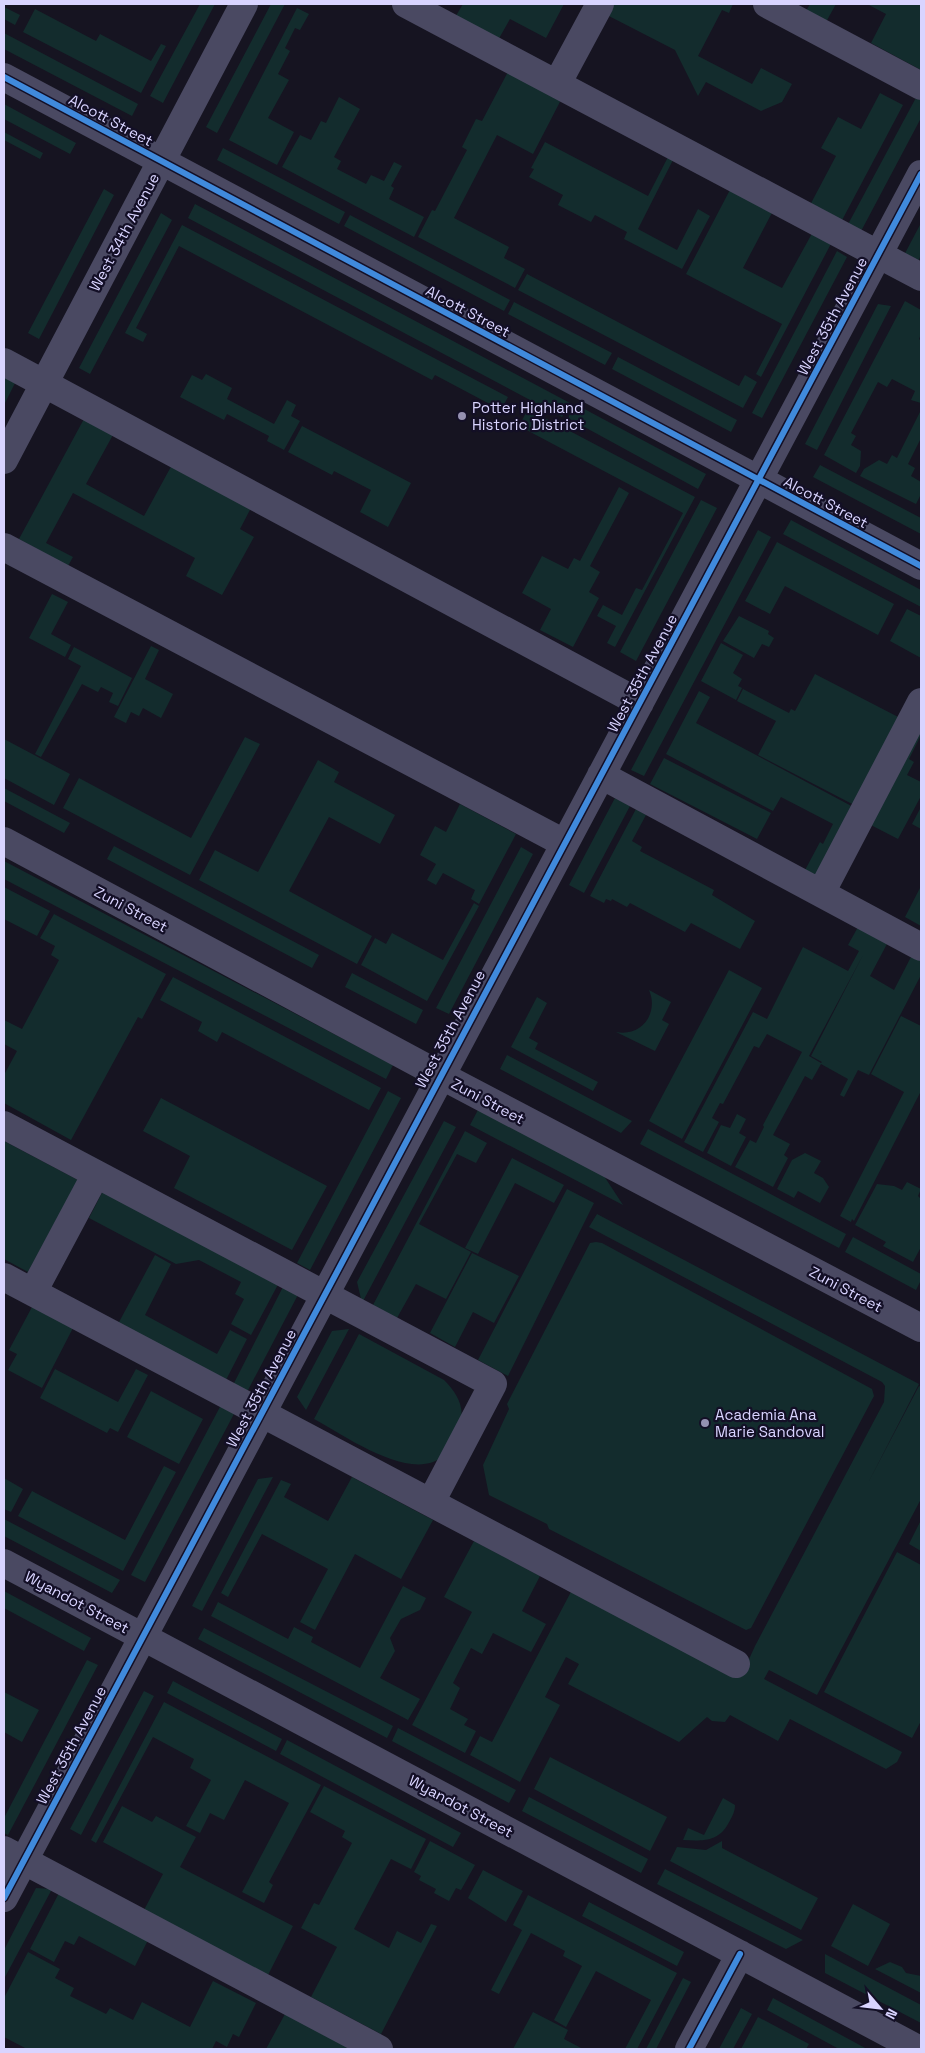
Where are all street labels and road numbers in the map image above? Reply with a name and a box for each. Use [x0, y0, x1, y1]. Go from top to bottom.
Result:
street label: Alcott Street [66, 90, 157, 150]
street label: West 34th Avenue [85, 169, 163, 294]
street label: West 35th Avenue [793, 254, 871, 378]
street label: Alcott Street [423, 281, 514, 341]
street label: Alcott Street [781, 472, 872, 532]
street label: West 35th Avenue [603, 611, 681, 735]
street label: Zuni Street [91, 882, 171, 936]
street label: West 35th Avenue [411, 967, 489, 1091]
street label: Zuni Street [448, 1074, 528, 1128]
street label: Zuni Street [806, 1262, 886, 1316]
street label: West 35th Avenue [222, 1326, 300, 1450]
street label: Wyandot Street [22, 1567, 132, 1638]
street label: West 35th Avenue [32, 1683, 110, 1807]
street label: Wyandot Street [406, 1771, 516, 1842]

